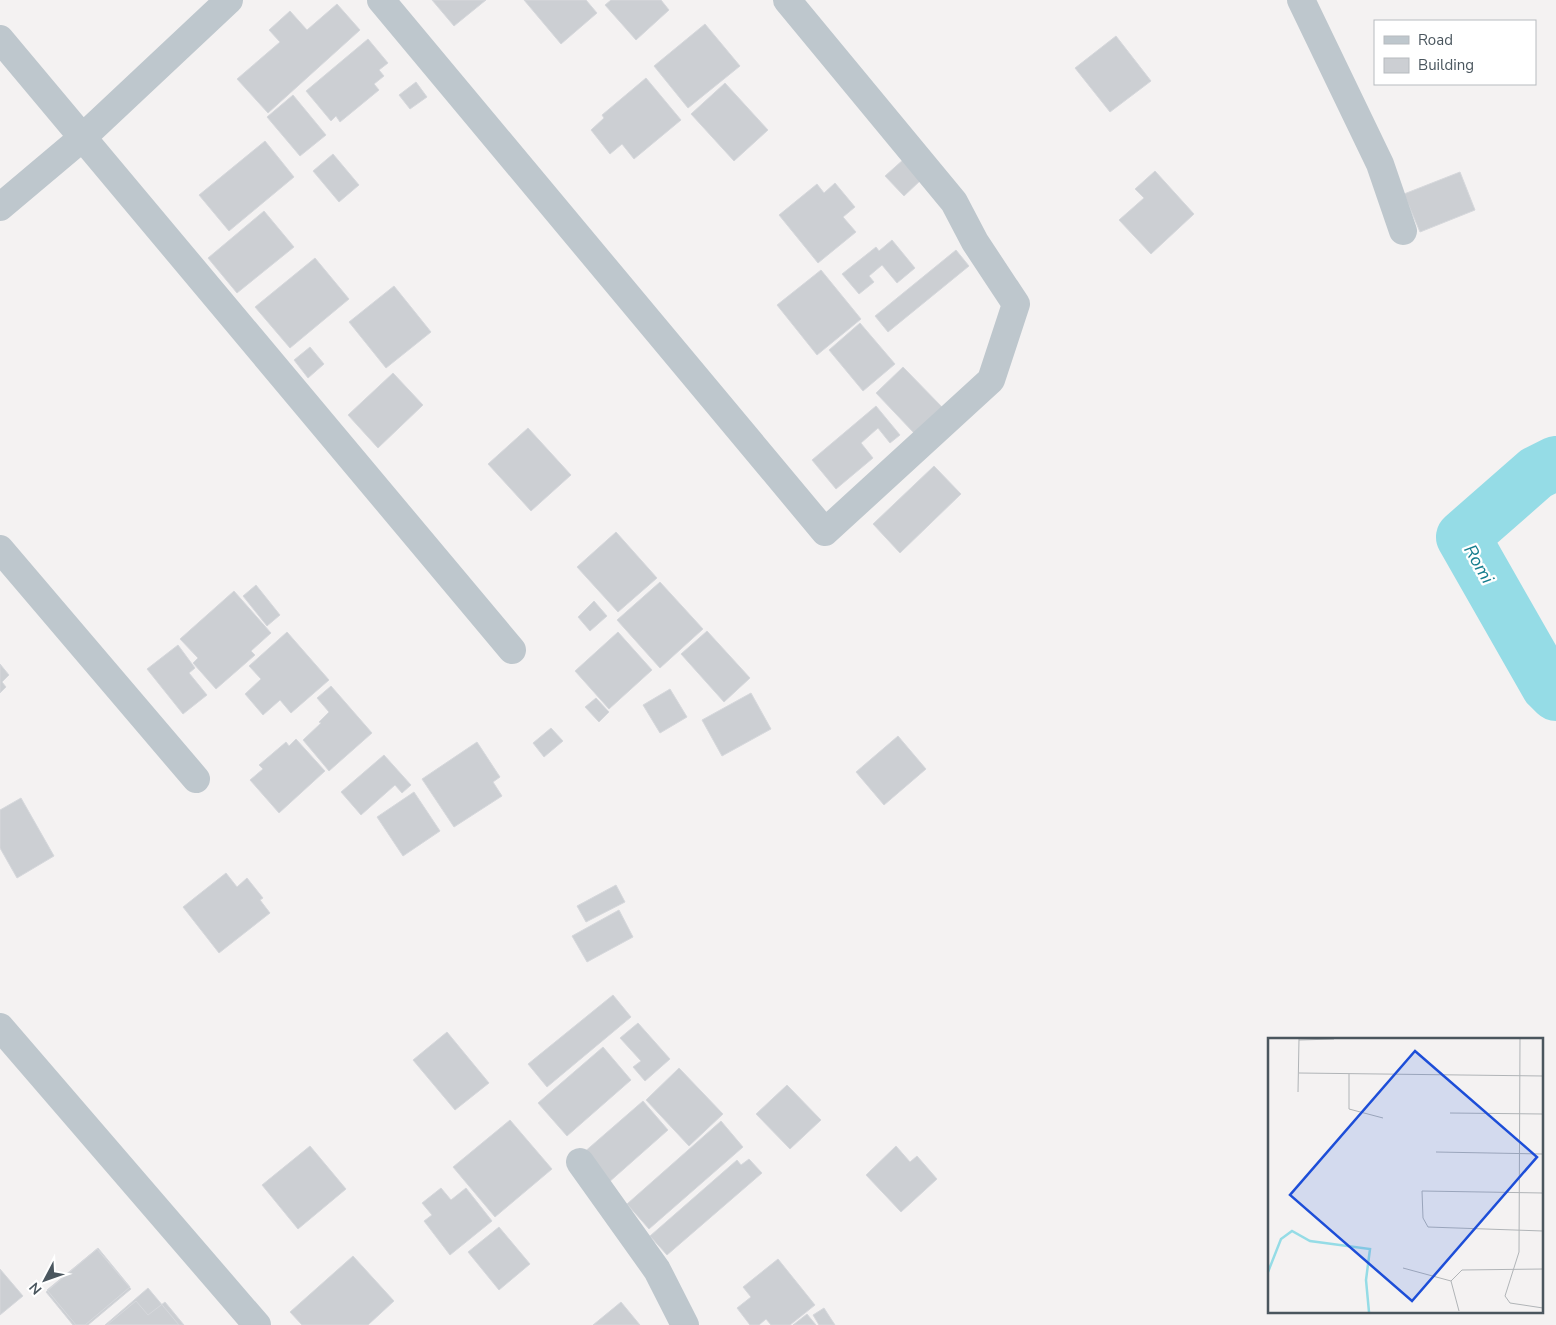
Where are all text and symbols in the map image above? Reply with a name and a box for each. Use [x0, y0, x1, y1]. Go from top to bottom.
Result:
legend [1374, 20, 1536, 85]
text: Road [1418, 30, 1453, 50]
text: Building [1418, 55, 1474, 75]
water label: Romi [1458, 540, 1500, 589]
inset map [1268, 1038, 1544, 1312]
north arrow [20, 1255, 70, 1305]
text: N [25, 1278, 46, 1298]

